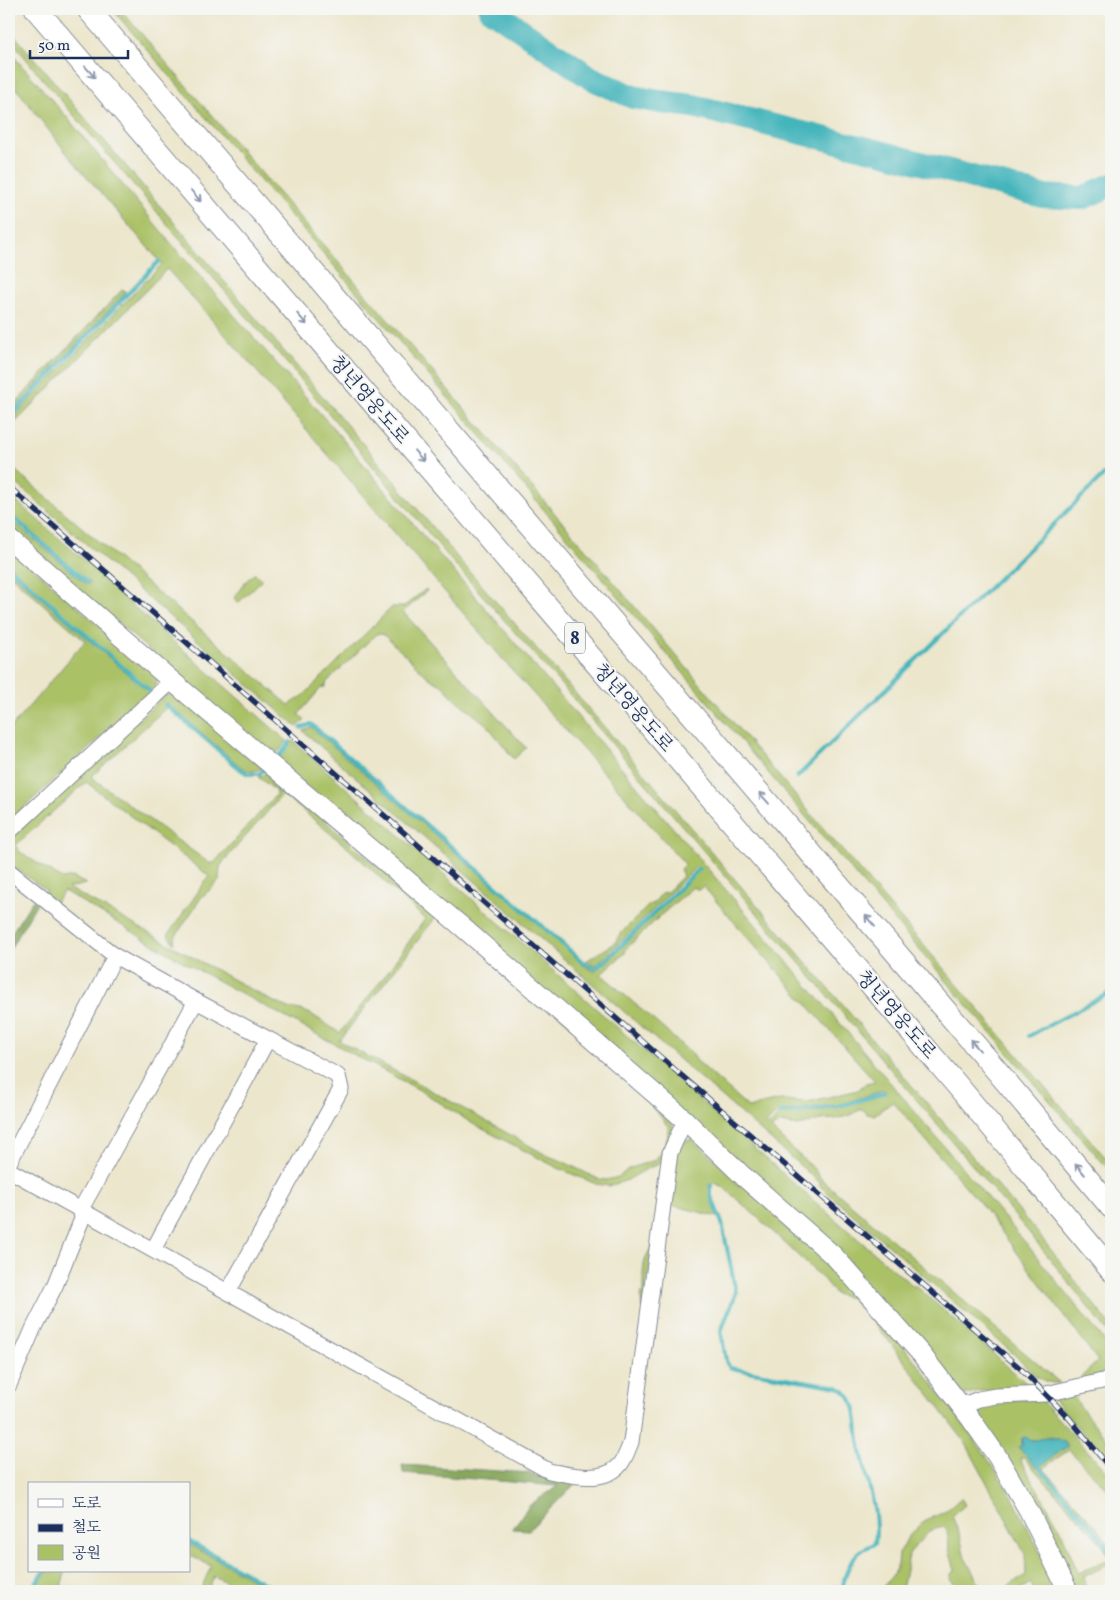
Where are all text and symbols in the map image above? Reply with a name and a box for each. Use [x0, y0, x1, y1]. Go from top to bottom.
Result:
scale bar [30, 28, 128, 60]
text: 50 m [38, 36, 70, 57]
one-way arrow [85, 66, 96, 79]
one-way arrow [190, 189, 202, 202]
one-way arrow [296, 313, 308, 326]
street label: 청년영웅도로 [323, 350, 414, 450]
one-way arrow [413, 449, 424, 462]
road number: 8 [565, 622, 585, 654]
street label: 청년영웅도로 [587, 658, 678, 758]
one-way arrow [759, 792, 770, 805]
one-way arrow [864, 915, 875, 928]
street label: 청년영웅도로 [850, 965, 941, 1065]
one-way arrow [970, 1039, 981, 1052]
one-way arrow [1075, 1163, 1086, 1176]
legend [28, 1482, 190, 1572]
text: 도로 [72, 1494, 101, 1515]
text: 철도 [72, 1518, 101, 1539]
text: 공원 [72, 1544, 101, 1565]

